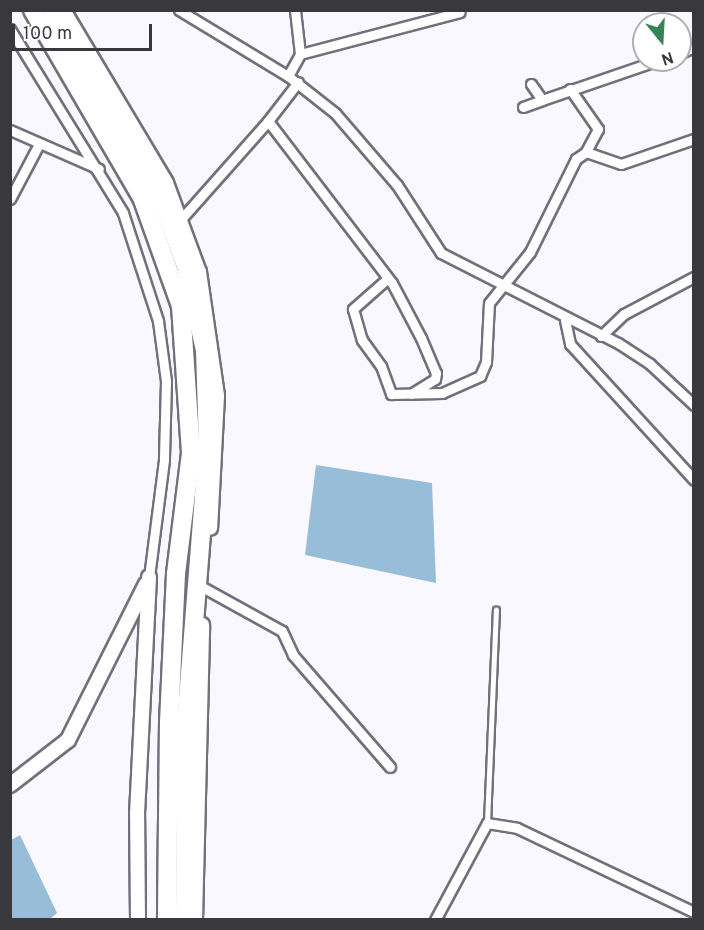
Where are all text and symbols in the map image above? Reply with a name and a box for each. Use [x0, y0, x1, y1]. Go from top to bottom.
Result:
scale bar [15, 12, 154, 50]
north arrow [632, 12, 692, 72]
text: 100 m [23, 23, 72, 46]
text: N [658, 46, 676, 69]

